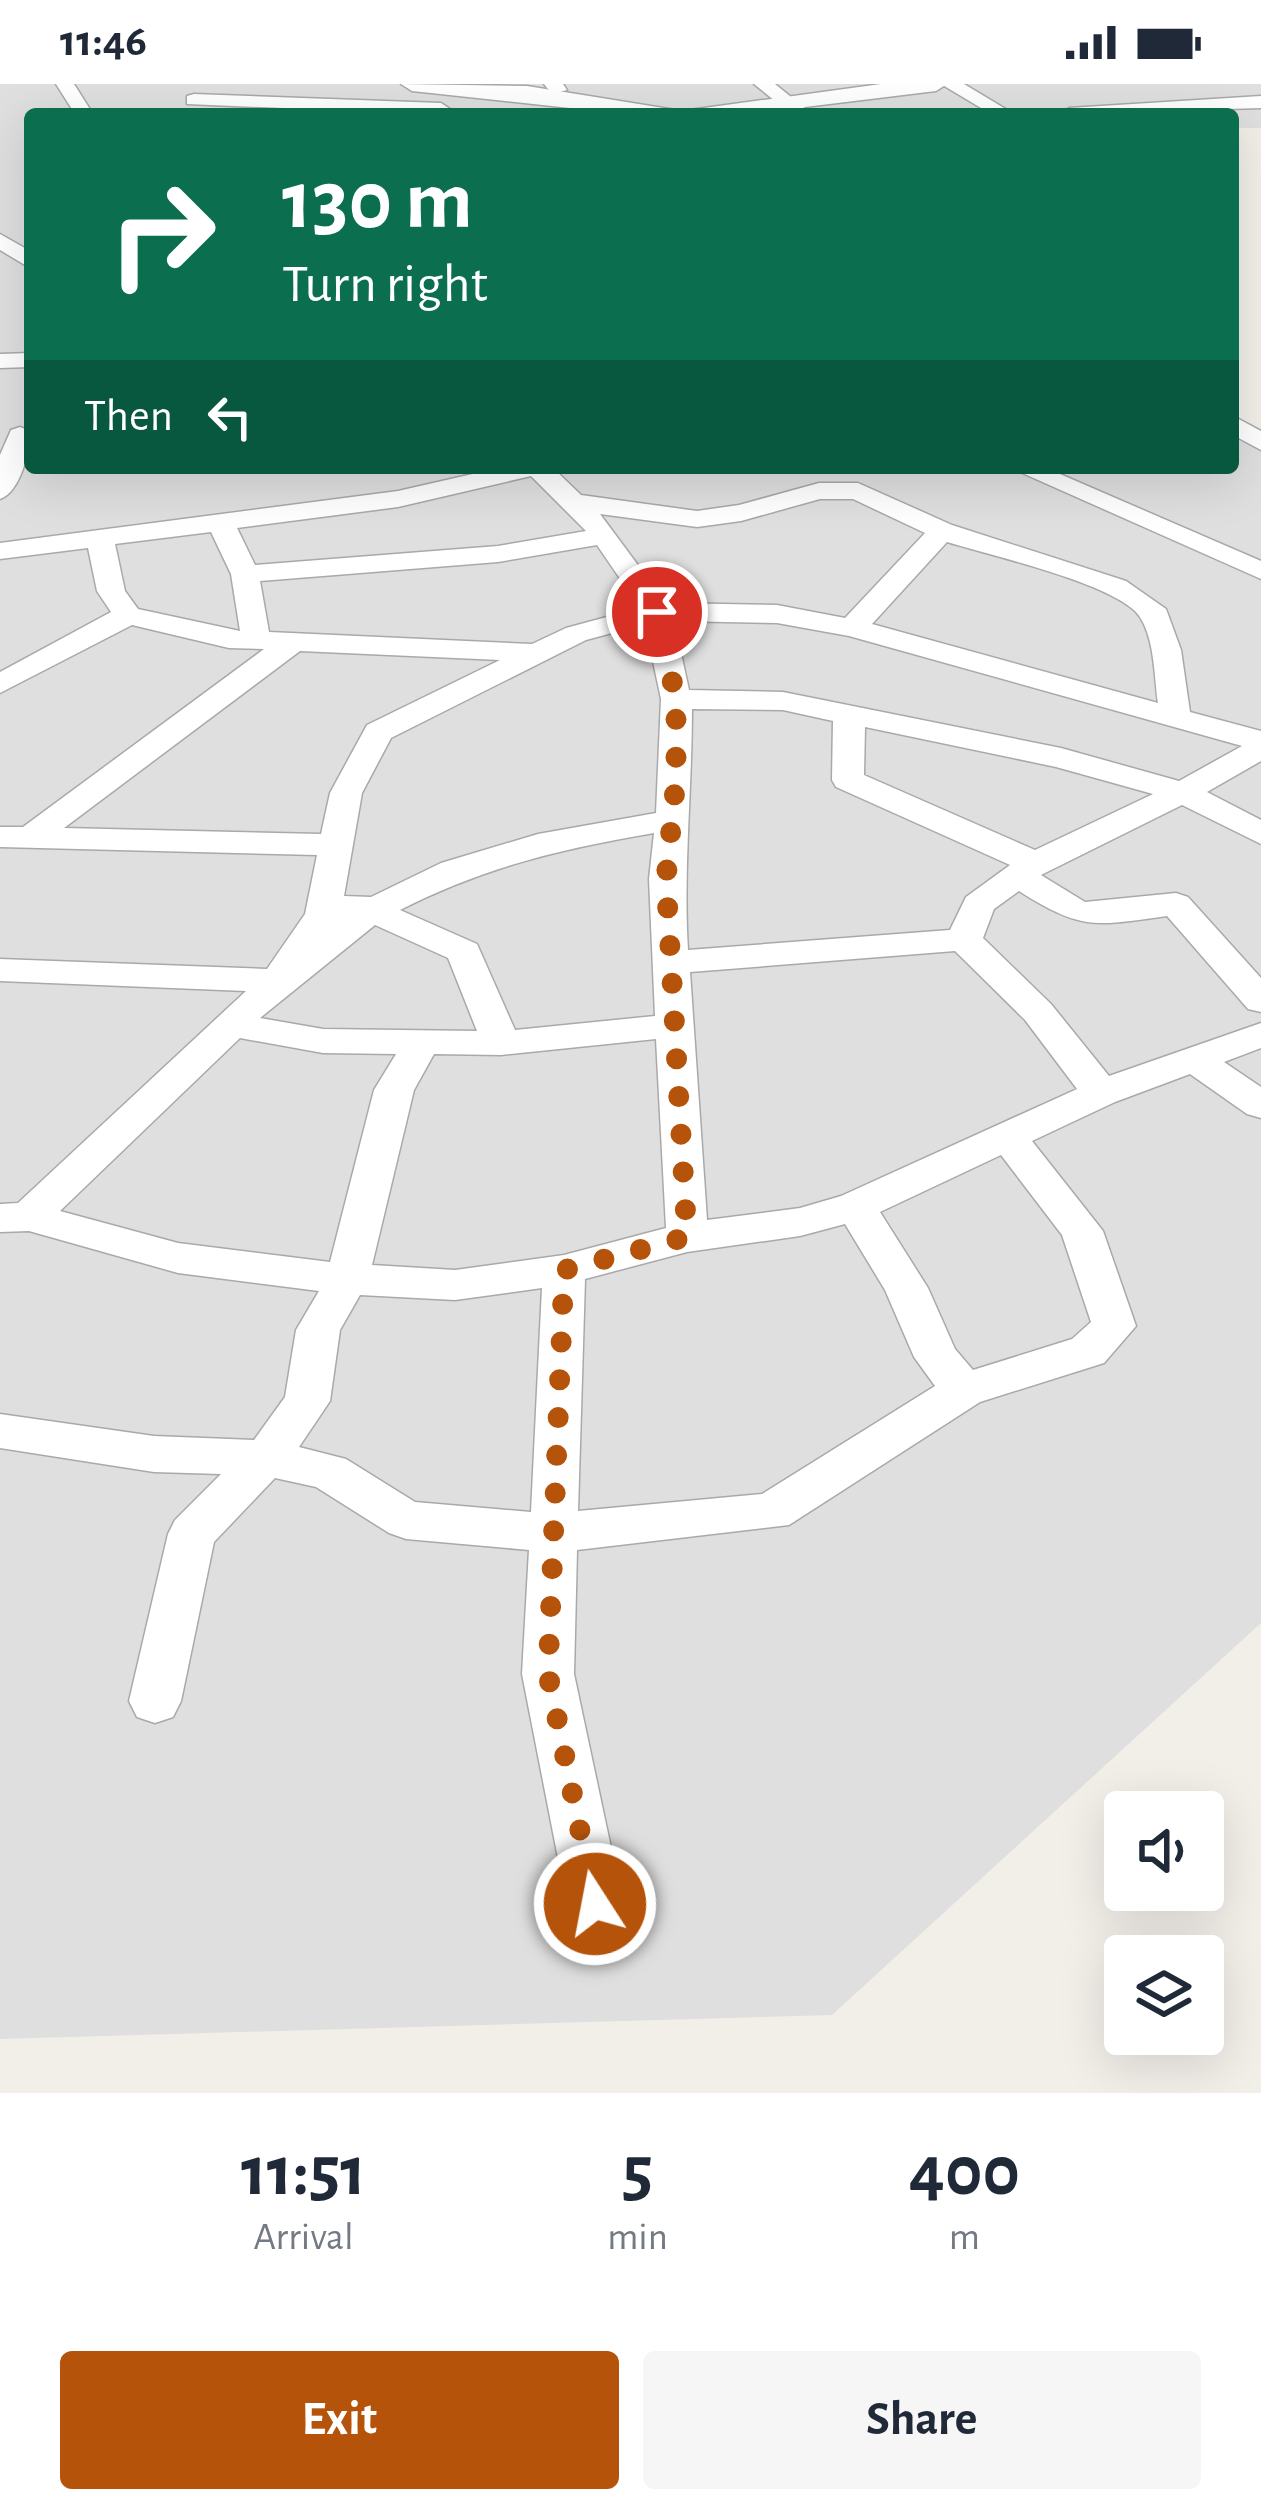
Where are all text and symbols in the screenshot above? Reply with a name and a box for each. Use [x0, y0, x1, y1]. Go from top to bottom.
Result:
text: 11:46 [60, 19, 147, 64]
icon: right [84, 156, 240, 312]
text: 130 m [282, 160, 473, 244]
text: Turn right [282, 258, 488, 312]
icon: left [197, 384, 263, 450]
text: Then [84, 394, 173, 439]
pin [606, 561, 708, 663]
icon: arrive [624, 579, 690, 645]
map controls [1104, 1791, 1224, 2055]
button: sound [1104, 1791, 1224, 1911]
position arrow [532, 1841, 658, 1967]
button: layers [1104, 1935, 1224, 2055]
text: 11:51 [241, 2136, 366, 2208]
text: 5 [622, 2136, 653, 2208]
text: 400 [909, 2136, 1020, 2208]
text: Arrival [253, 2218, 354, 2257]
text: min [607, 2218, 668, 2257]
text: m [949, 2218, 980, 2257]
button: Exit [60, 2351, 619, 2489]
button: Share [643, 2351, 1201, 2489]

